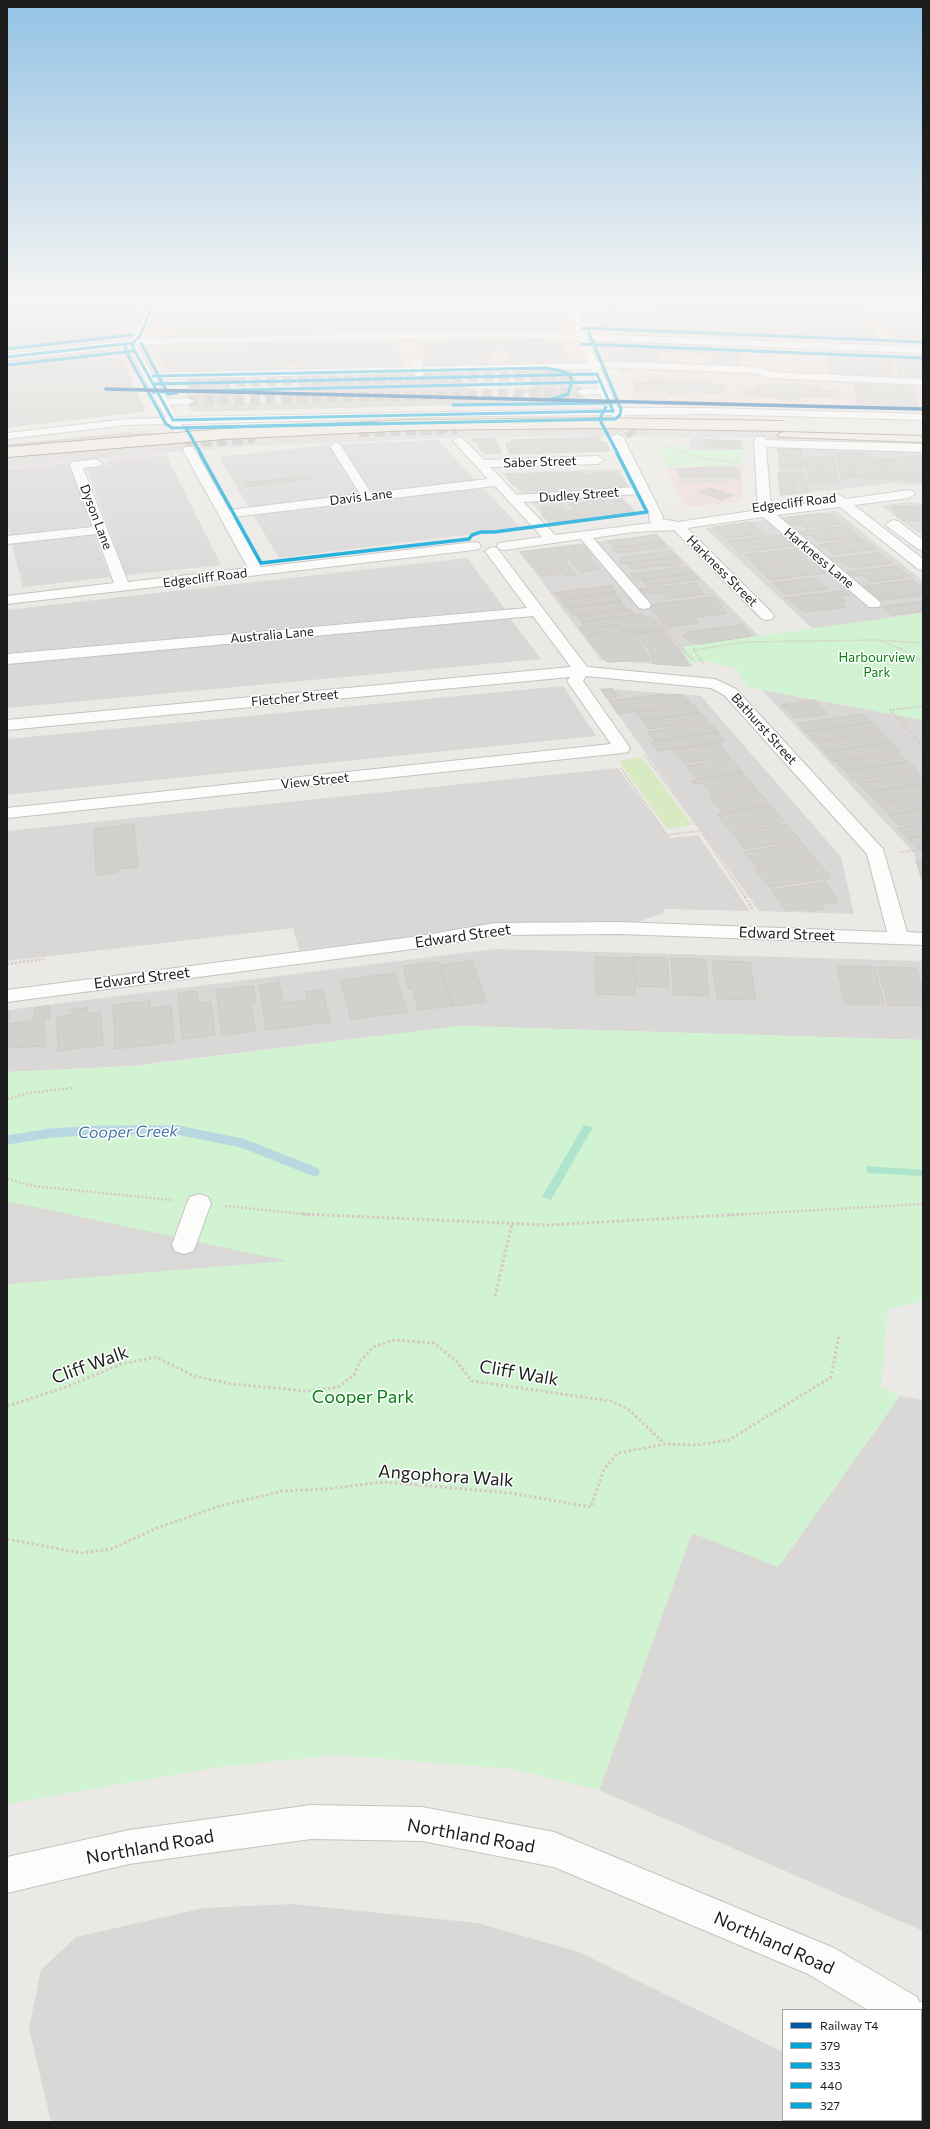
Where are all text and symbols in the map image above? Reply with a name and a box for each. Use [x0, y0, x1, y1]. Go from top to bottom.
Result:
street label: Saber Street [503, 453, 577, 471]
street label: Dyson Lane [76, 482, 116, 552]
street label: Dudley Street [538, 484, 620, 506]
street label: Davis Lane [329, 485, 393, 509]
street label: Edgecliff Road [751, 490, 837, 516]
street label: Harkness Lane [781, 524, 857, 592]
street label: Harkness Street [683, 532, 761, 610]
street label: Edgecliff Road [162, 565, 248, 591]
street label: Australia Lane [230, 624, 314, 646]
park label: Harbourview Park [839, 650, 915, 681]
street label: Fletcher Street [251, 686, 339, 710]
street label: Bathurst Street [728, 690, 800, 768]
street label: View Street [280, 770, 350, 792]
street label: Edward Street [414, 920, 512, 952]
street label: Edward Street [738, 923, 836, 945]
street label: Edward Street [93, 963, 191, 993]
water label: Cooper Creek [78, 1122, 178, 1142]
street label: Cliff Walk [49, 1341, 131, 1389]
street label: Cliff Walk [478, 1355, 560, 1391]
park label: Cooper Park [312, 1386, 414, 1408]
street label: Angophora Walk [378, 1460, 514, 1492]
street label: Northland Road [405, 1814, 537, 1858]
street label: Northland Road [84, 1825, 216, 1869]
street label: Northland Road [711, 1907, 837, 1979]
legend [782, 2009, 922, 2121]
text: Railway T4 [820, 2018, 878, 2032]
text: 379 [820, 2038, 840, 2052]
text: 333 [820, 2058, 840, 2072]
text: 440 [820, 2078, 842, 2092]
text: 327 [820, 2098, 840, 2112]

